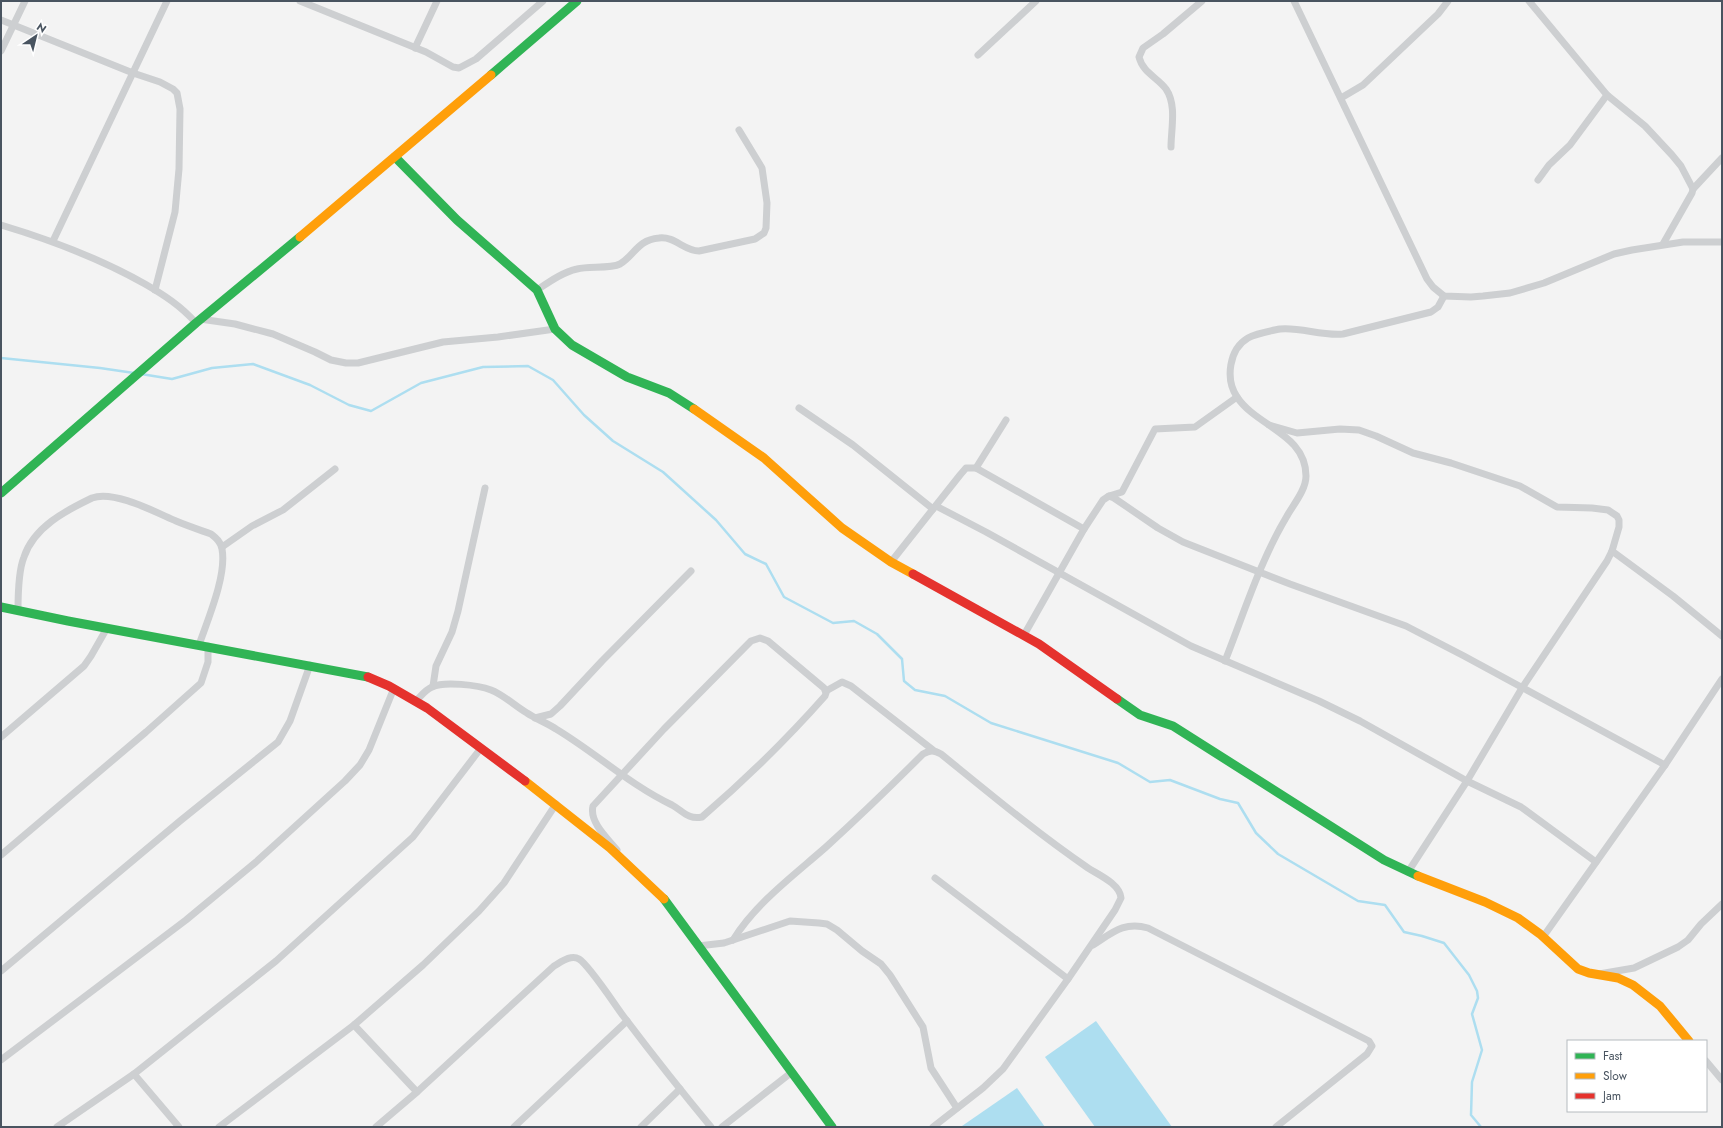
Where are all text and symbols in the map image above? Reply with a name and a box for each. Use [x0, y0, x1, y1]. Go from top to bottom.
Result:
north arrow [16, 16, 56, 56]
text: N [34, 19, 50, 37]
legend [1567, 1040, 1707, 1112]
text: Fast [1603, 1047, 1622, 1065]
text: Slow [1603, 1067, 1628, 1085]
text: Jam [1601, 1087, 1621, 1105]

